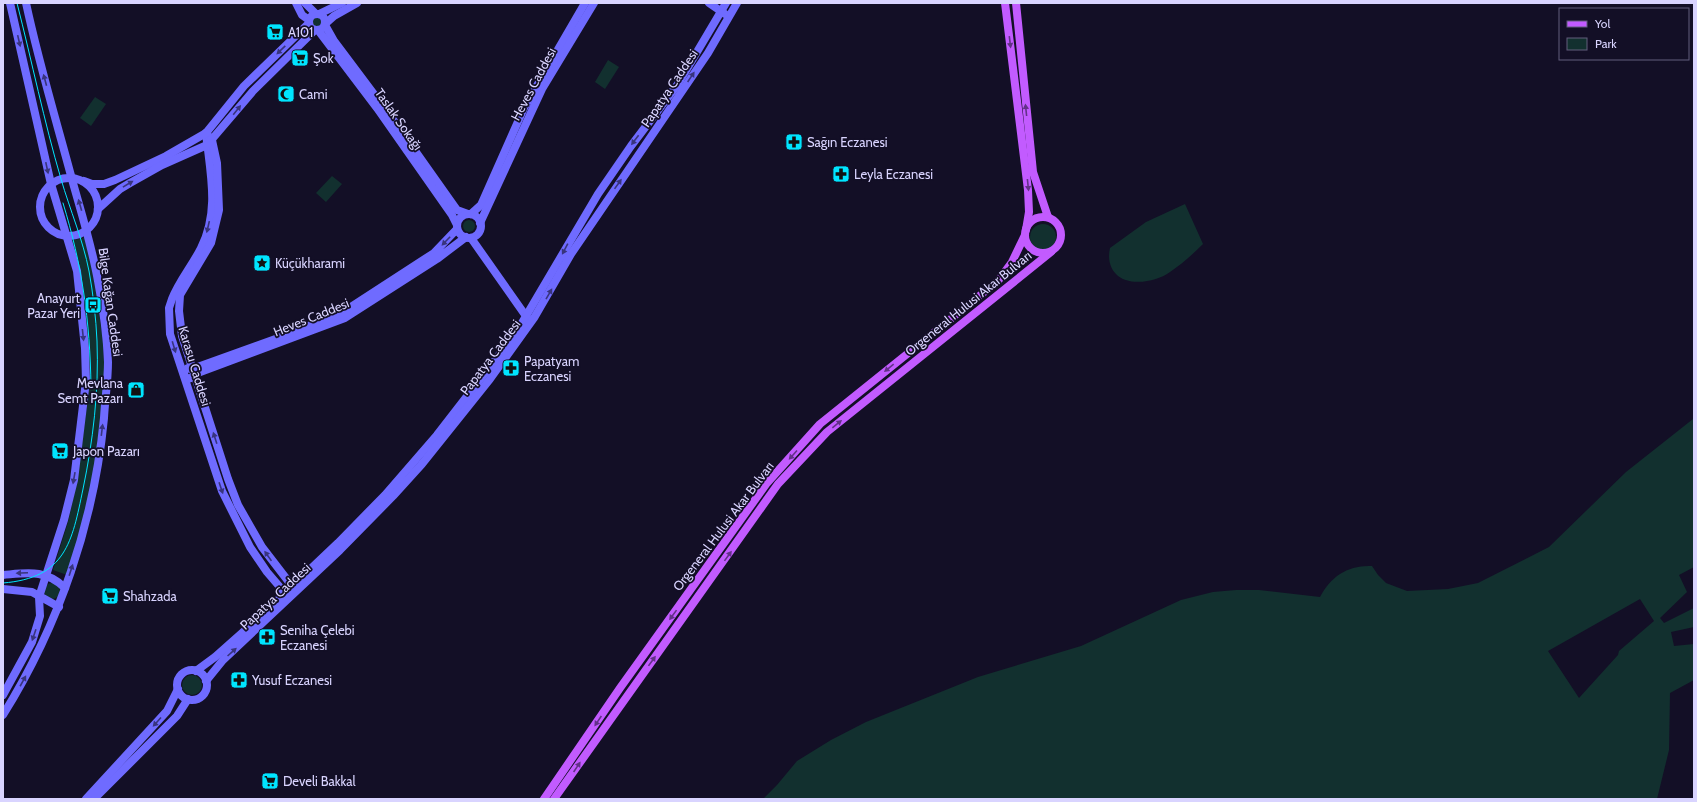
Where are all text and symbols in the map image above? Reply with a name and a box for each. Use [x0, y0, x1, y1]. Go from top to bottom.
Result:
legend [1559, 8, 1689, 60]
text: Yol [1594, 16, 1610, 31]
supermarket icon: A101 [265, 22, 285, 42]
place label: A101 [288, 24, 313, 40]
one-way arrow [16, 35, 22, 47]
one-way arrow [1007, 36, 1013, 48]
text: Park [1595, 36, 1617, 51]
one-way arrow [276, 45, 286, 55]
street label: Heves Caddesi [507, 45, 559, 123]
street label: Papatya Caddesi [637, 46, 701, 130]
supermarket icon: Şok [290, 48, 310, 68]
place label: Şok [313, 50, 334, 66]
one-way arrow [687, 72, 695, 82]
one-way arrow [41, 74, 47, 86]
mosque icon: Cami [276, 84, 296, 104]
street label: Taslak Sokağı [372, 85, 426, 153]
place label: Cami [299, 86, 327, 102]
one-way arrow [1023, 104, 1030, 116]
one-way arrow [232, 105, 241, 115]
pharmacy icon: Sağın Eczanesi [784, 132, 804, 152]
place label: Sağın Eczanesi [807, 134, 888, 150]
one-way arrow [631, 135, 640, 146]
one-way arrow [45, 162, 51, 174]
pharmacy icon: Leyla Eczanesi [831, 164, 851, 184]
place label: Leyla Eczanesi [854, 166, 933, 182]
one-way arrow [614, 179, 622, 189]
one-way arrow [1024, 179, 1031, 191]
one-way arrow [122, 181, 134, 188]
one-way arrow [76, 199, 82, 211]
one-way arrow [205, 221, 211, 234]
one-way arrow [442, 237, 451, 246]
one-way arrow [562, 244, 568, 255]
street label: Bilge Kağan Caddesi [95, 247, 127, 357]
street label: Orgeneral Hulusi Akar Bulvarı [902, 247, 1034, 359]
place icon: Küçükharami [252, 253, 272, 273]
place label: Küçükharami [275, 255, 345, 271]
one-way arrow [545, 288, 552, 300]
place label: Anayurt Pazar Yeri [27, 290, 81, 321]
bus stop icon: Anayurt Pazar Yeri [83, 295, 103, 315]
street label: Heves Caddesi [271, 295, 351, 339]
street label: Papatya Caddesi [456, 316, 524, 398]
street label: Karasu Caddesi [175, 324, 215, 408]
one-way arrow [80, 329, 87, 341]
one-way arrow [171, 342, 177, 354]
place label: Papatyam Eczanesi [524, 353, 579, 384]
pharmacy icon: Papatyam Eczanesi [501, 358, 521, 378]
one-way arrow [884, 364, 895, 373]
place label: Mevlana Semt Pazarı [57, 375, 124, 406]
shop icon: Mevlana Semt Pazarı [126, 380, 146, 400]
one-way arrow [832, 419, 842, 428]
one-way arrow [99, 424, 106, 436]
one-way arrow [212, 431, 218, 443]
supermarket icon: Japon Pazarı [50, 441, 70, 461]
place label: Japon Pazarı [72, 443, 140, 459]
one-way arrow [788, 449, 797, 460]
street label: Orgeneral Hulusi Akar Bulvarı [669, 458, 777, 594]
one-way arrow [70, 472, 76, 484]
one-way arrow [218, 482, 224, 494]
one-way arrow [264, 550, 272, 561]
one-way arrow [723, 550, 732, 561]
street label: Papatya Caddesi [237, 559, 313, 633]
one-way arrow [68, 564, 74, 576]
one-way arrow [16, 570, 28, 577]
supermarket icon: Shahzada [100, 586, 120, 606]
place label: Shahzada [123, 588, 177, 604]
one-way arrow [669, 609, 677, 620]
place label: Seniha Çelebi Eczanesi [280, 622, 355, 653]
pharmacy icon: Seniha Çelebi Eczanesi [257, 627, 277, 647]
one-way arrow [31, 629, 37, 641]
one-way arrow [227, 647, 237, 657]
one-way arrow [647, 656, 655, 666]
pharmacy icon: Yusuf Eczanesi [229, 670, 249, 690]
place label: Yusuf Eczanesi [251, 672, 332, 688]
one-way arrow [19, 675, 26, 687]
one-way arrow [594, 715, 602, 726]
one-way arrow [153, 716, 162, 727]
one-way arrow [573, 761, 580, 773]
supermarket icon: Develi Bakkal [260, 771, 280, 791]
place label: Develi Bakkal [283, 773, 356, 789]

